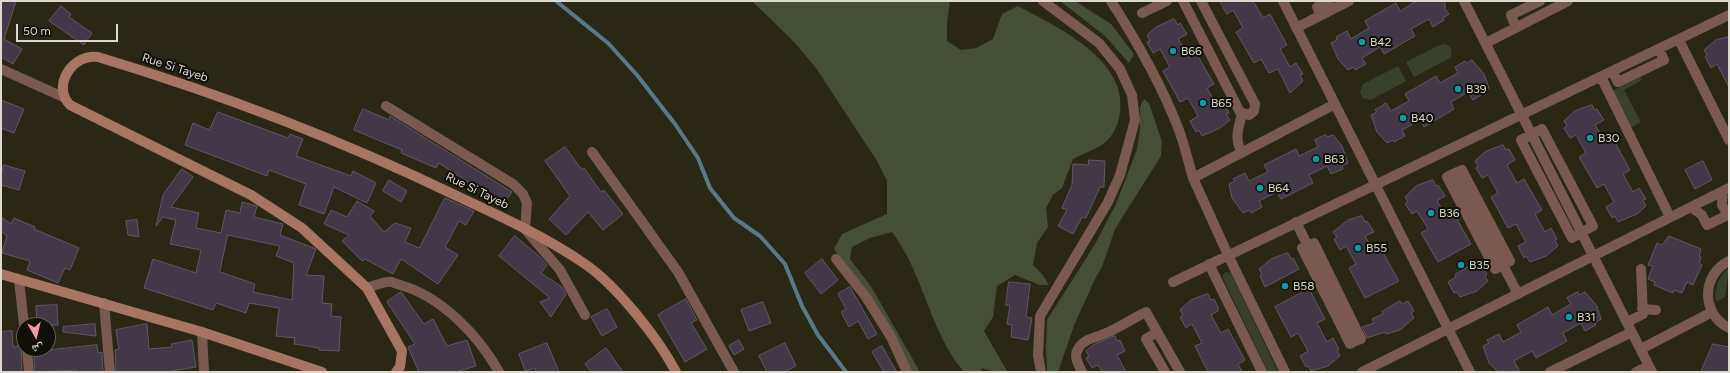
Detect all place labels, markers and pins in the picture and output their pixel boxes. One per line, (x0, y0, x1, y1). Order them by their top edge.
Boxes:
place label: B42 (1370, 35, 1391, 49)
marker: B42 (1357, 37, 1367, 47)
place label: B66 (1181, 44, 1202, 58)
marker: B66 (1168, 46, 1178, 56)
place label: B39 (1466, 82, 1487, 96)
marker: B39 (1453, 84, 1463, 94)
place label: B65 (1211, 96, 1232, 110)
marker: B65 (1198, 98, 1208, 108)
place label: B40 (1411, 111, 1433, 125)
marker: B40 (1398, 113, 1408, 123)
place label: B30 (1598, 131, 1620, 145)
marker: B30 (1585, 133, 1595, 143)
place label: B63 (1324, 152, 1345, 166)
marker: B63 (1311, 154, 1321, 164)
place label: B64 (1268, 181, 1290, 195)
marker: B64 (1255, 183, 1265, 193)
place label: B36 (1439, 206, 1460, 220)
marker: B36 (1426, 208, 1436, 218)
place label: B55 (1366, 241, 1387, 255)
marker: B55 (1353, 243, 1363, 253)
place label: B35 (1469, 258, 1490, 272)
marker: B35 (1456, 260, 1466, 270)
place label: B58 (1293, 279, 1315, 293)
marker: B58 (1280, 281, 1290, 291)
place label: B31 (1577, 310, 1596, 324)
marker: B31 (1564, 312, 1574, 322)

